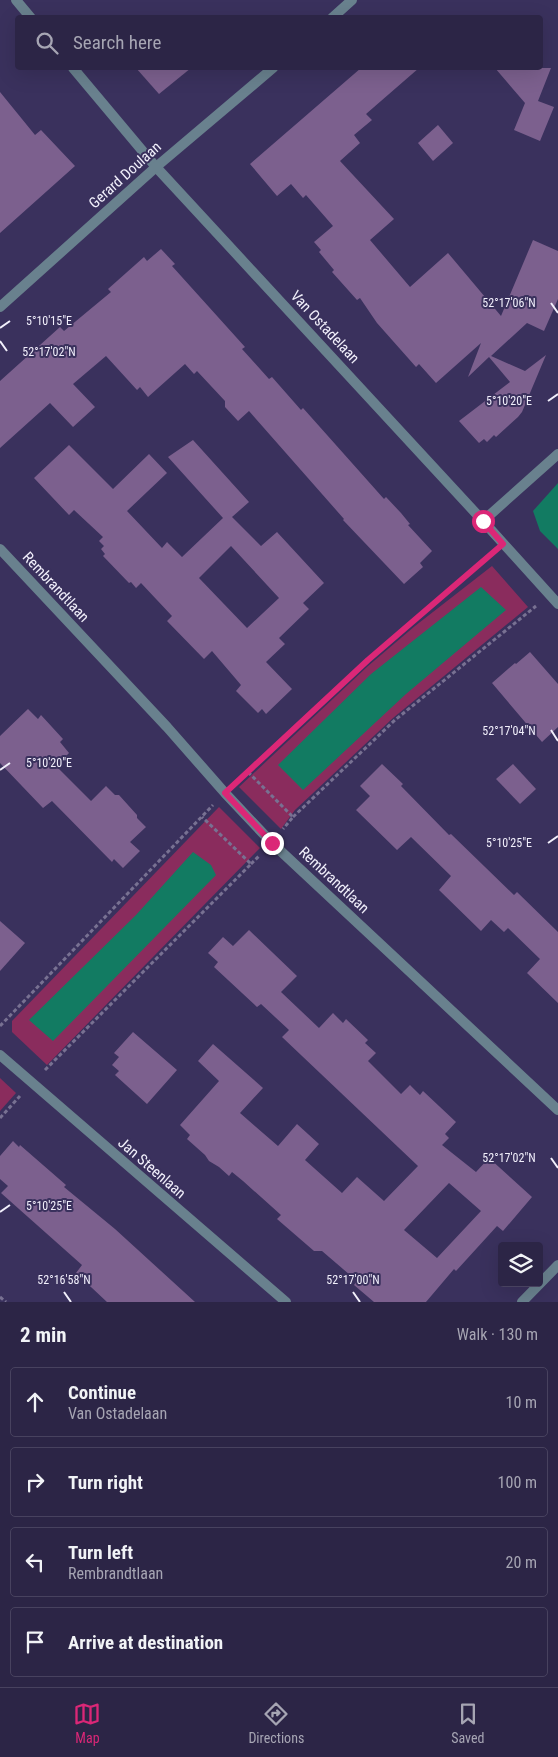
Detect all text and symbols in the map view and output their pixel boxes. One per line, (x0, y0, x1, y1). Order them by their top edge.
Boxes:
search box (15, 15, 543, 70)
icon: search (33, 29, 61, 57)
text: Search here (73, 31, 161, 54)
street label: Gerard Doulaan (85, 138, 165, 212)
street label: Van Ostadelaan (287, 287, 363, 367)
text: 52°17'06"N (482, 296, 536, 310)
text: 5°10'15"E (26, 314, 72, 328)
text: 52°17'02"N (22, 345, 76, 359)
text: 5°10'20"E (486, 394, 532, 408)
route start (472, 510, 495, 533)
street label: Rembrandtlaan (19, 548, 93, 626)
text: 52°17'04"N (482, 724, 536, 738)
text: 5°10'20"E (26, 756, 72, 770)
route end (261, 832, 284, 855)
text: 5°10'25"E (486, 836, 532, 850)
street label: Rembrandtlaan (295, 843, 373, 917)
street label: Jan Steenlaan (114, 1134, 190, 1202)
text: 52°17'02"N (482, 1151, 536, 1165)
text: 5°10'25"E (26, 1199, 72, 1213)
map controls (498, 1242, 543, 1287)
button: layers (498, 1242, 543, 1287)
text: 52°16'58"N (37, 1273, 91, 1287)
text: 52°17'00"N (326, 1273, 380, 1287)
text: 2 min (20, 1323, 67, 1347)
text: Walk · 130 m (457, 1325, 538, 1344)
text: Continue (68, 1381, 136, 1404)
icon: ahead (21, 1388, 49, 1416)
text: 10 m (505, 1393, 537, 1412)
text: Van Ostadelaan (68, 1404, 167, 1423)
icon: right (21, 1468, 49, 1496)
text: Turn right (68, 1471, 143, 1494)
text: 100 m (498, 1473, 537, 1492)
text: Turn left (68, 1541, 133, 1564)
icon: left (21, 1548, 49, 1576)
text: 20 m (505, 1553, 537, 1572)
text: Rembrandtlaan (68, 1564, 163, 1583)
icon: arrive (21, 1628, 49, 1656)
text: Arrive at destination (68, 1631, 223, 1654)
tab: Map (73, 1700, 101, 1746)
tab: Directions (248, 1700, 304, 1746)
tab: Saved (451, 1700, 485, 1746)

